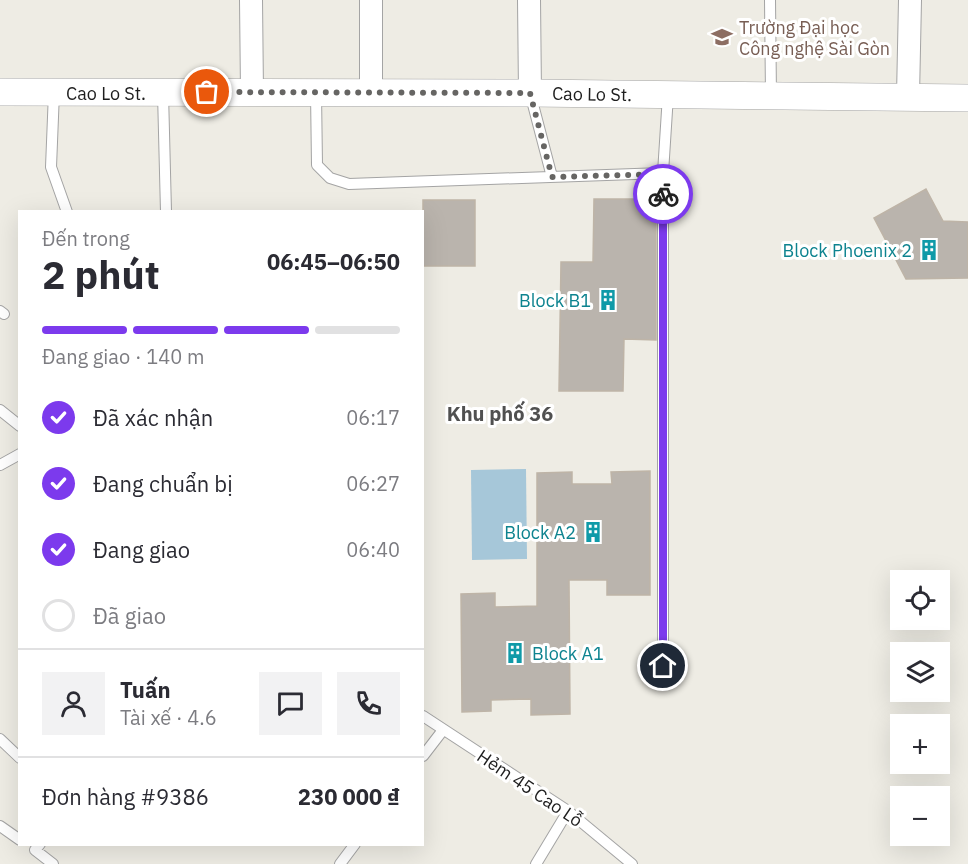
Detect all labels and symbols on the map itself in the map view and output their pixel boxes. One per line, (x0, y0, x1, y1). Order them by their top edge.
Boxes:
place label: Trường Đại học Công nghệ Sài Gòn (739, 16, 890, 60)
school or university icon: Trường Đại học Công nghệ Sài Gòn (710, 25, 734, 49)
pin (181, 66, 232, 117)
street label: Cao Lo St. (66, 82, 146, 105)
street label: Cao Lo St. (552, 82, 632, 106)
courier (633, 164, 693, 224)
building icon: Block Phoenix 2 (917, 238, 941, 262)
place label: Block Phoenix 2 (782, 239, 912, 262)
building icon: Block B1 (596, 288, 620, 312)
place label: Block B1 (519, 289, 591, 312)
district label: Khu phố 36 (447, 400, 553, 427)
building icon: Block A2 (581, 520, 605, 544)
place label: Block A2 (504, 521, 576, 544)
pin (637, 640, 688, 691)
building icon: Block A1 (503, 641, 527, 665)
place label: Block A1 (532, 642, 604, 665)
street label: Hẻm 45 Cao Lỗ (473, 744, 587, 832)

